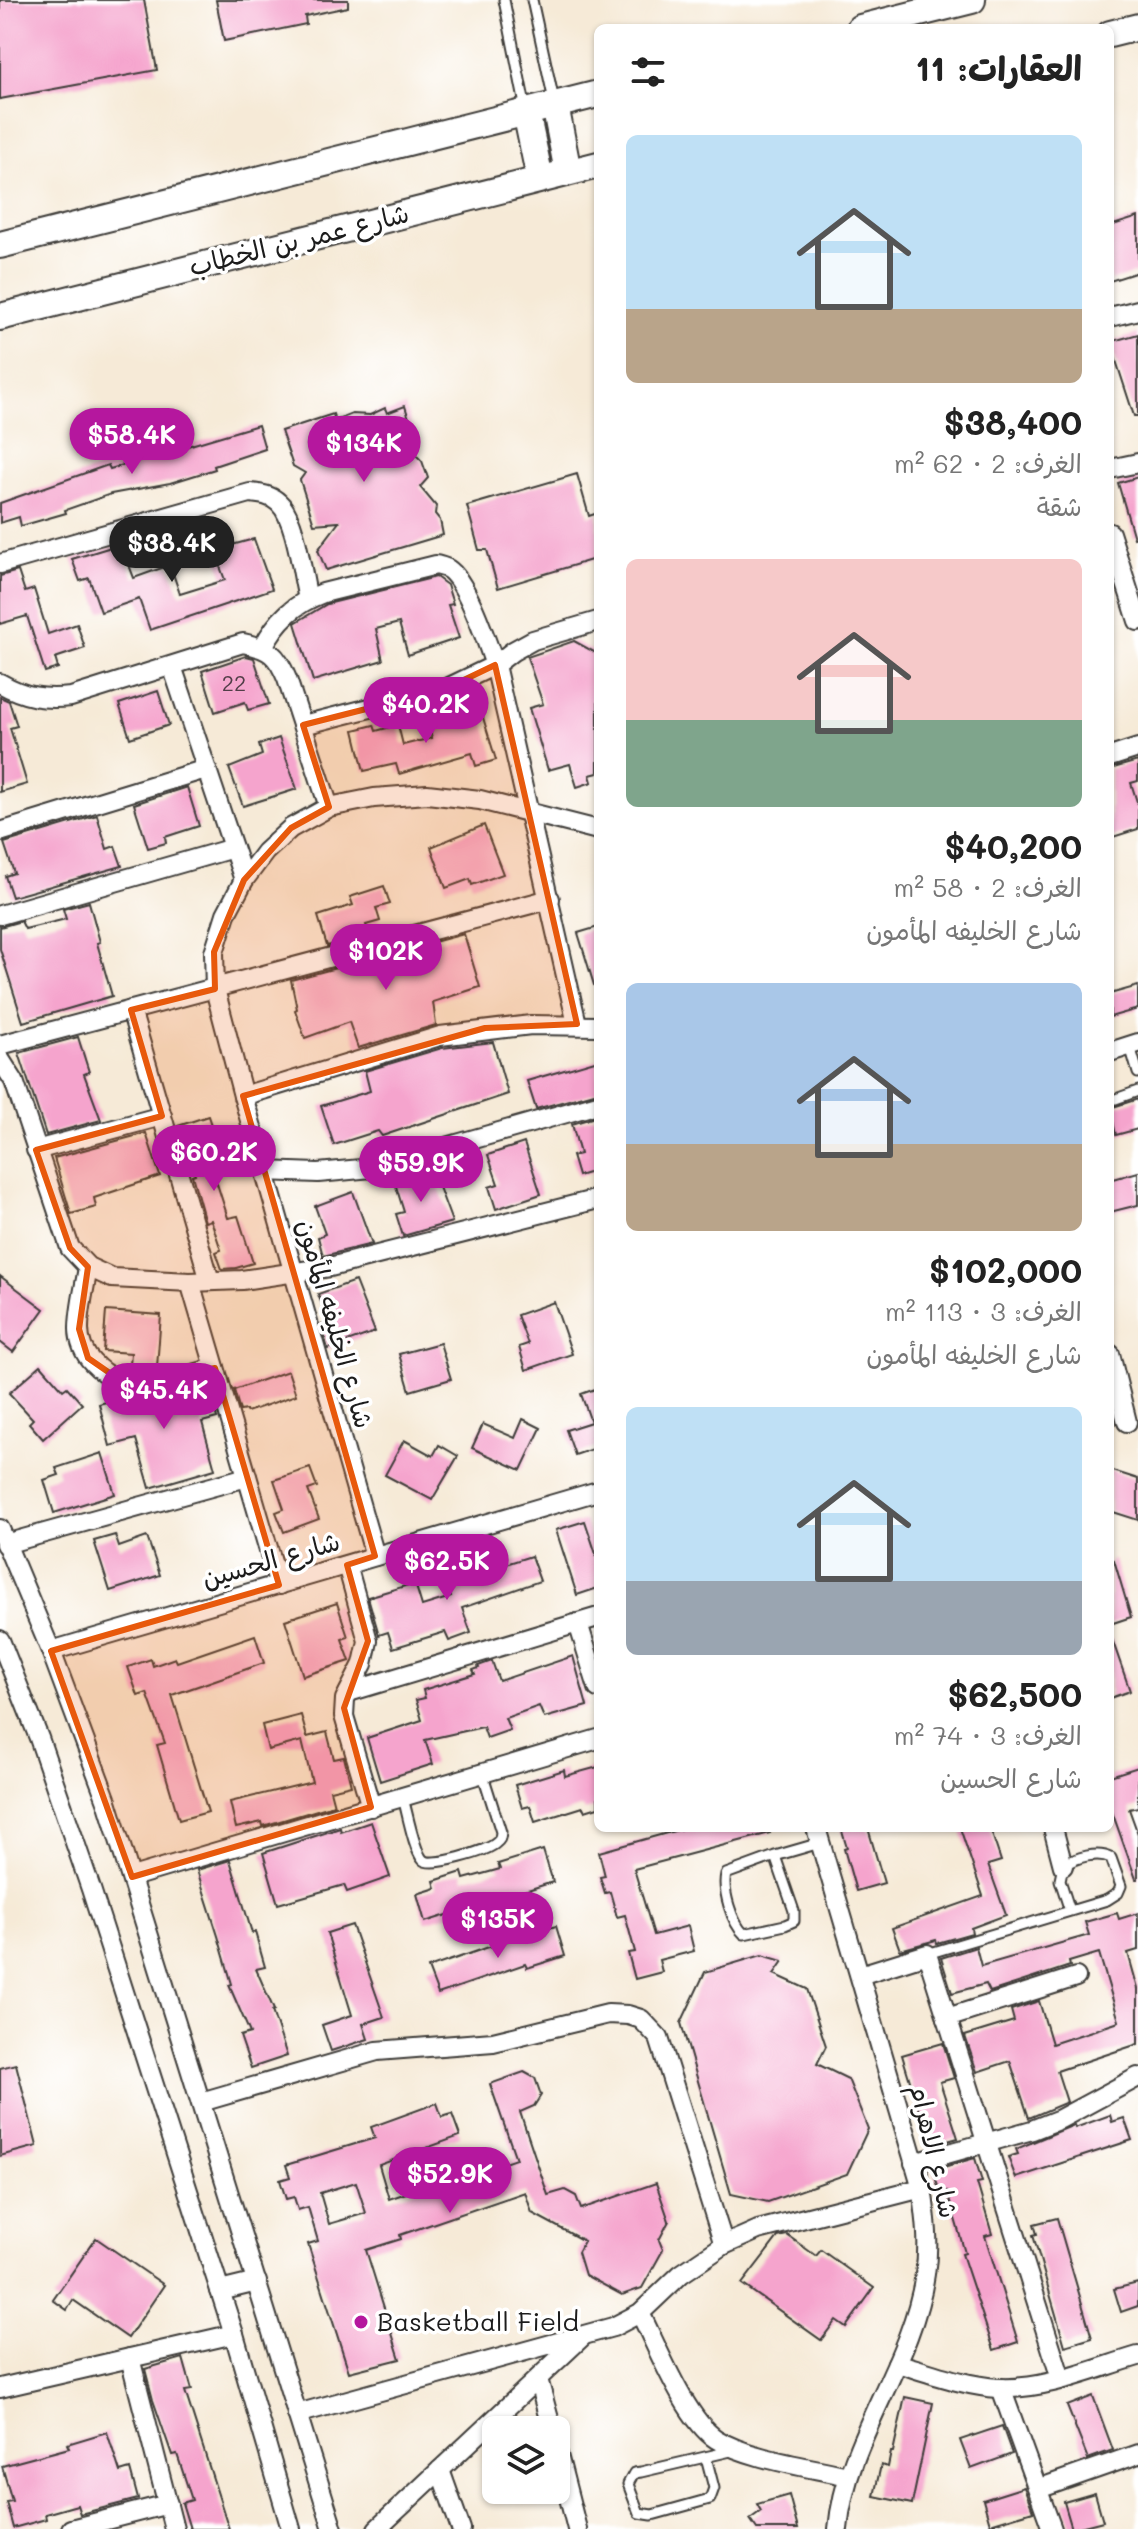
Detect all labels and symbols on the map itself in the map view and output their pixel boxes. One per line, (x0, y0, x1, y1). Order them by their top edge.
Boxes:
street label: شارع عمر بن الخطاب (185, 195, 413, 285)
pin: $58.4K (67, 408, 197, 476)
pin: $134K (308, 416, 420, 484)
pin: $38.4K (107, 516, 237, 584)
house number: 22 (222, 668, 246, 697)
pin: $40.2K (361, 677, 491, 745)
pin: $102K (330, 924, 442, 992)
pin: $60.2K (149, 1125, 279, 1193)
pin: $59.9K (356, 1136, 486, 1204)
street label: شارع الخليفه المأمون (288, 1215, 382, 1433)
pin: $45.4K (99, 1363, 229, 1431)
street label: شارع الحسين (198, 1523, 344, 1597)
pin: $62.5K (382, 1534, 512, 1602)
pin: $135K (442, 1892, 554, 1960)
street label: شارع الاهرام (899, 2080, 967, 2222)
pin: $52.9K (385, 2147, 515, 2215)
place label: Basketball Field (377, 2304, 579, 2338)
marker: Basketball Field (352, 2313, 370, 2331)

